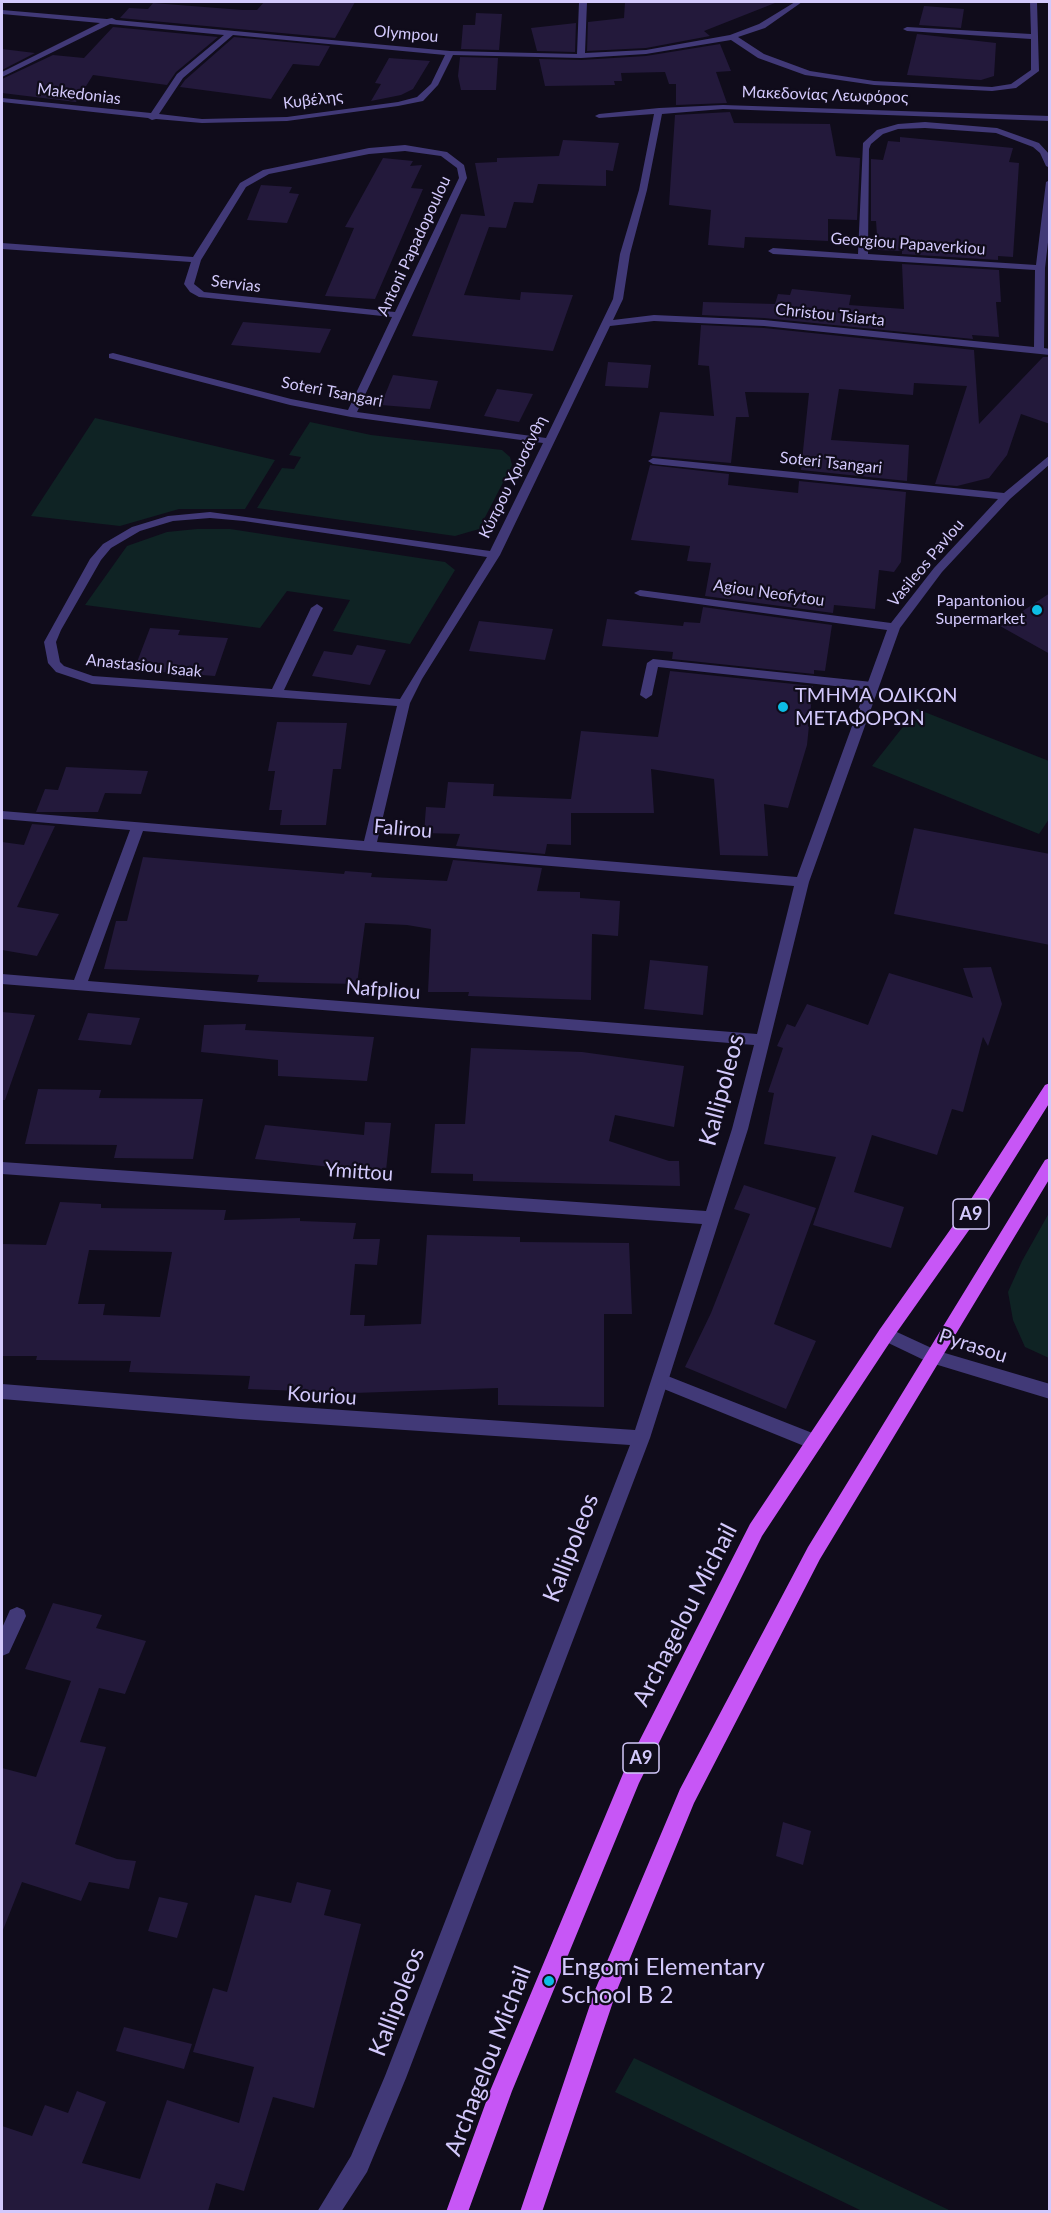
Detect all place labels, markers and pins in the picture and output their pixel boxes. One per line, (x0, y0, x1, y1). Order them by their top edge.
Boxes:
place label: Papantoniou Supermarket (936, 591, 1025, 629)
marker: Papantoniou Supermarket (1030, 603, 1044, 617)
place label: ΤΜΗΜΑ ΟΔΙΚΩΝ ΜΕΤΑΦΟΡΩΝ (795, 684, 957, 731)
marker: ΤΜΗΜΑ ΟΔΙΚΩΝ ΜΕΤΑΦΟΡΩΝ (776, 700, 790, 714)
place label: Engomi Elementary School B 2 (561, 1953, 765, 2009)
marker: Engomi Elementary School B 2 (542, 1974, 556, 1988)

